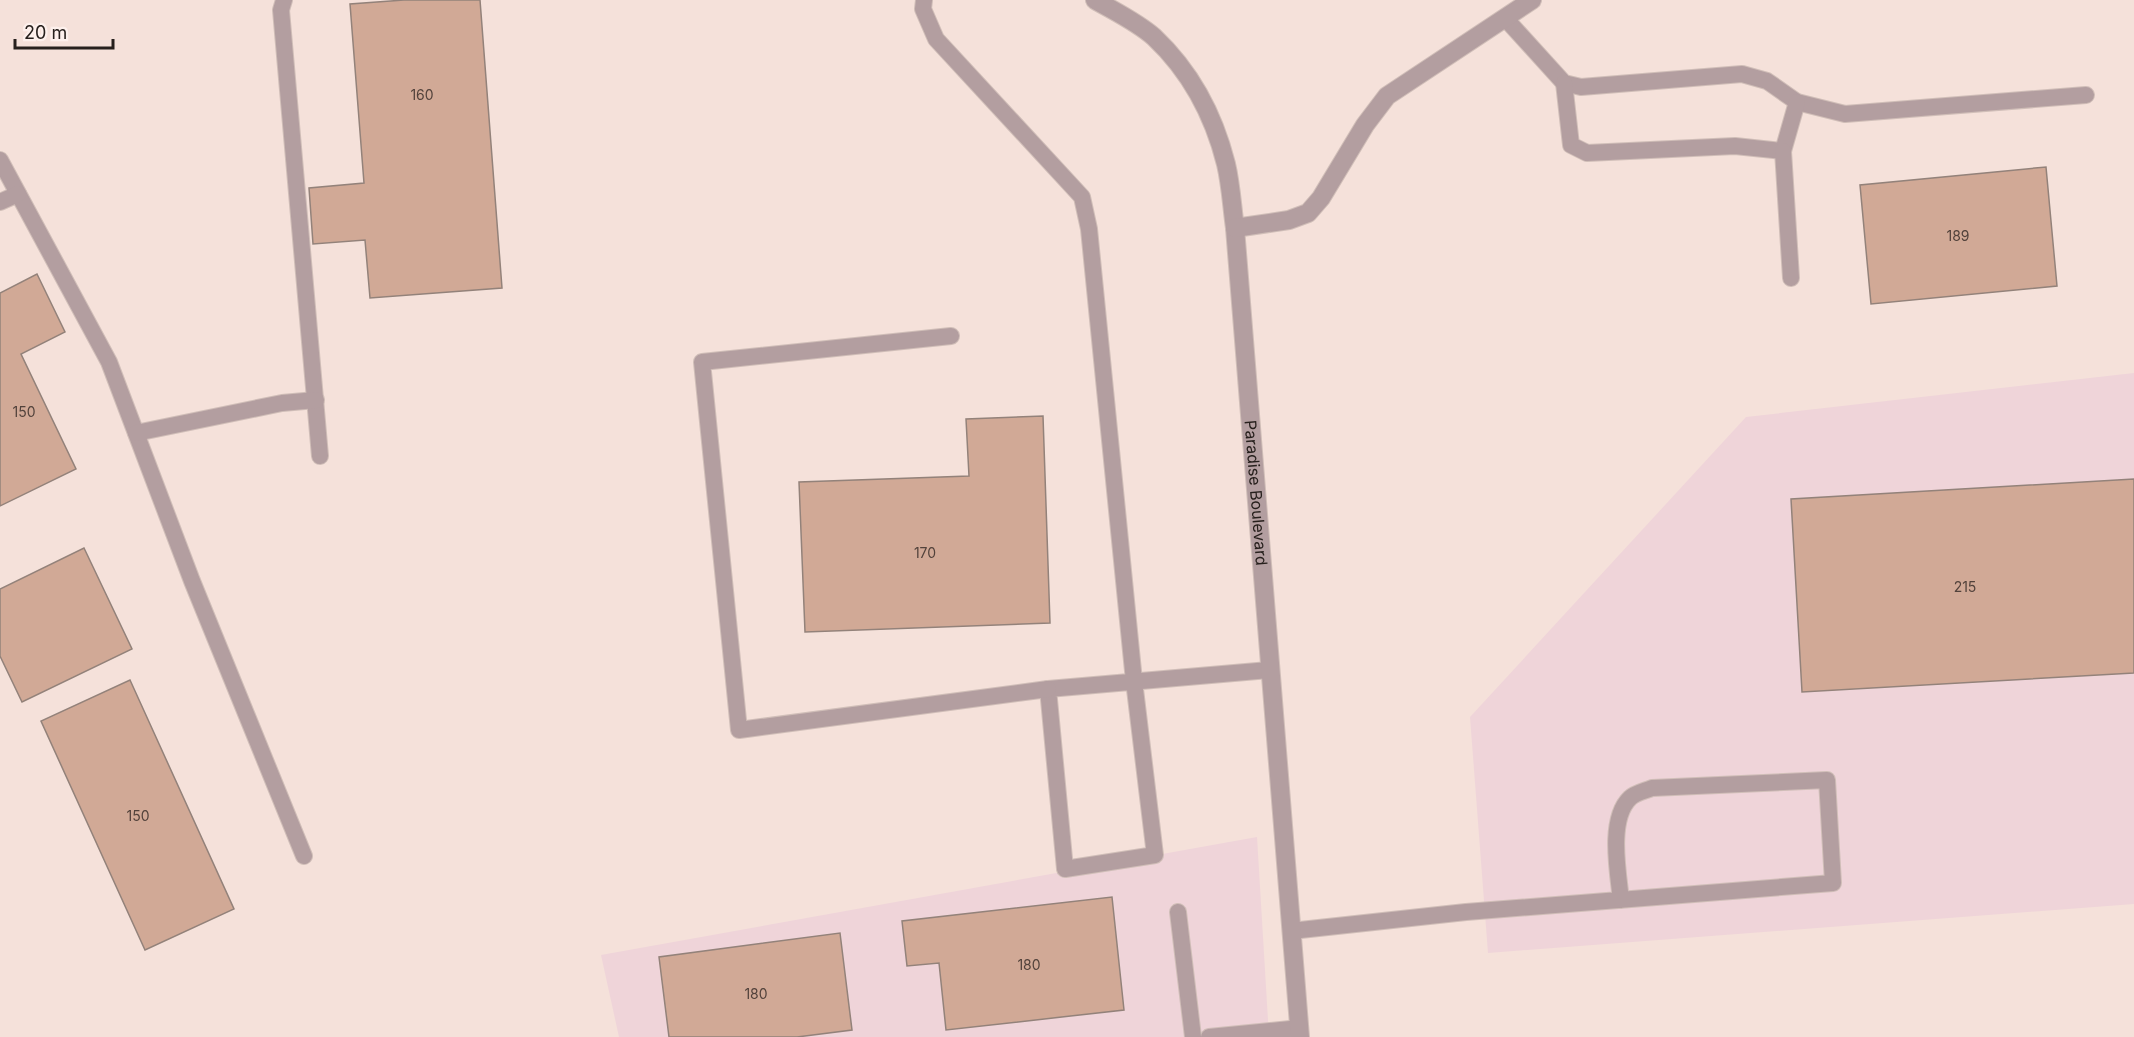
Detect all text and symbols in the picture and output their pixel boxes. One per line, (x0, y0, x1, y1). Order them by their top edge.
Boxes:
scale bar (15, 12, 112, 50)
text: 20 m (24, 22, 67, 43)
house number: 160 (410, 86, 434, 103)
house number: 189 (1946, 227, 1970, 244)
house number: 150 (12, 403, 36, 420)
street label: Paradise Boulevard (1240, 419, 1272, 566)
house number: 170 (914, 544, 936, 561)
house number: 215 (1954, 578, 1976, 595)
house number: 150 (126, 807, 150, 824)
house number: 180 (1017, 956, 1041, 973)
house number: 180 (744, 985, 768, 1002)

